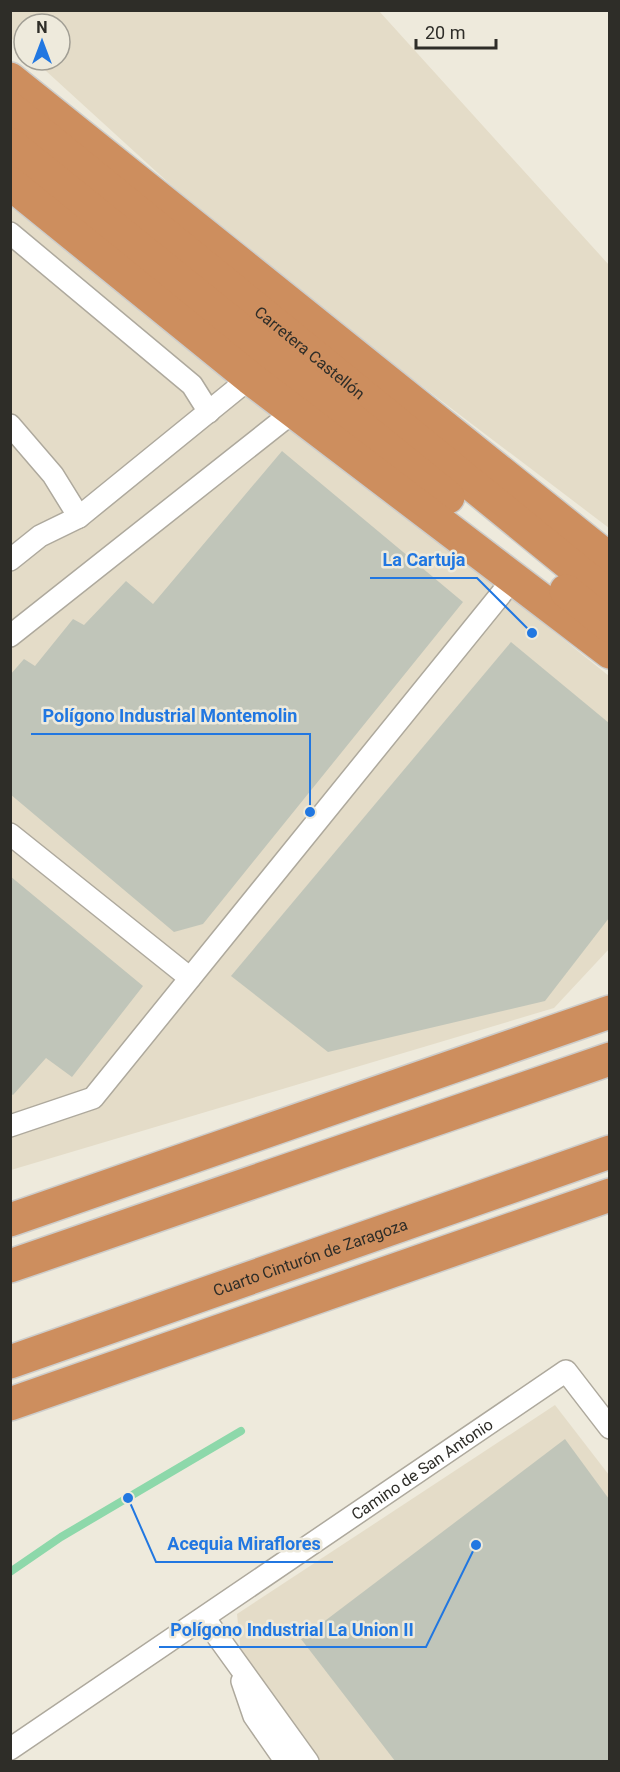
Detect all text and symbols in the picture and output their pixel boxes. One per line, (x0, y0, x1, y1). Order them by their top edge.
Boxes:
north arrow (12, 12, 72, 72)
scale bar (416, 12, 496, 50)
text: N (36, 18, 48, 37)
text: 20 m (425, 22, 465, 43)
street label: Carretera Castellón (251, 302, 369, 403)
callout: La Cartuja (370, 542, 477, 578)
text: La Cartuja (383, 549, 466, 570)
callout: Polígono Industrial Montemolin (31, 698, 310, 734)
text: Polígono Industrial Montemolin (43, 705, 297, 726)
street label: Cuarto Cinturón de Zaragoza (211, 1215, 410, 1300)
street label: Camino de San Antonio (348, 1415, 496, 1524)
callout: Acequia Miraflores (156, 1526, 333, 1562)
text: Acequia Miraflores (167, 1533, 321, 1554)
callout: Polígono Industrial La Union II (159, 1611, 426, 1647)
text: Polígono Industrial La Union II (170, 1619, 414, 1640)

